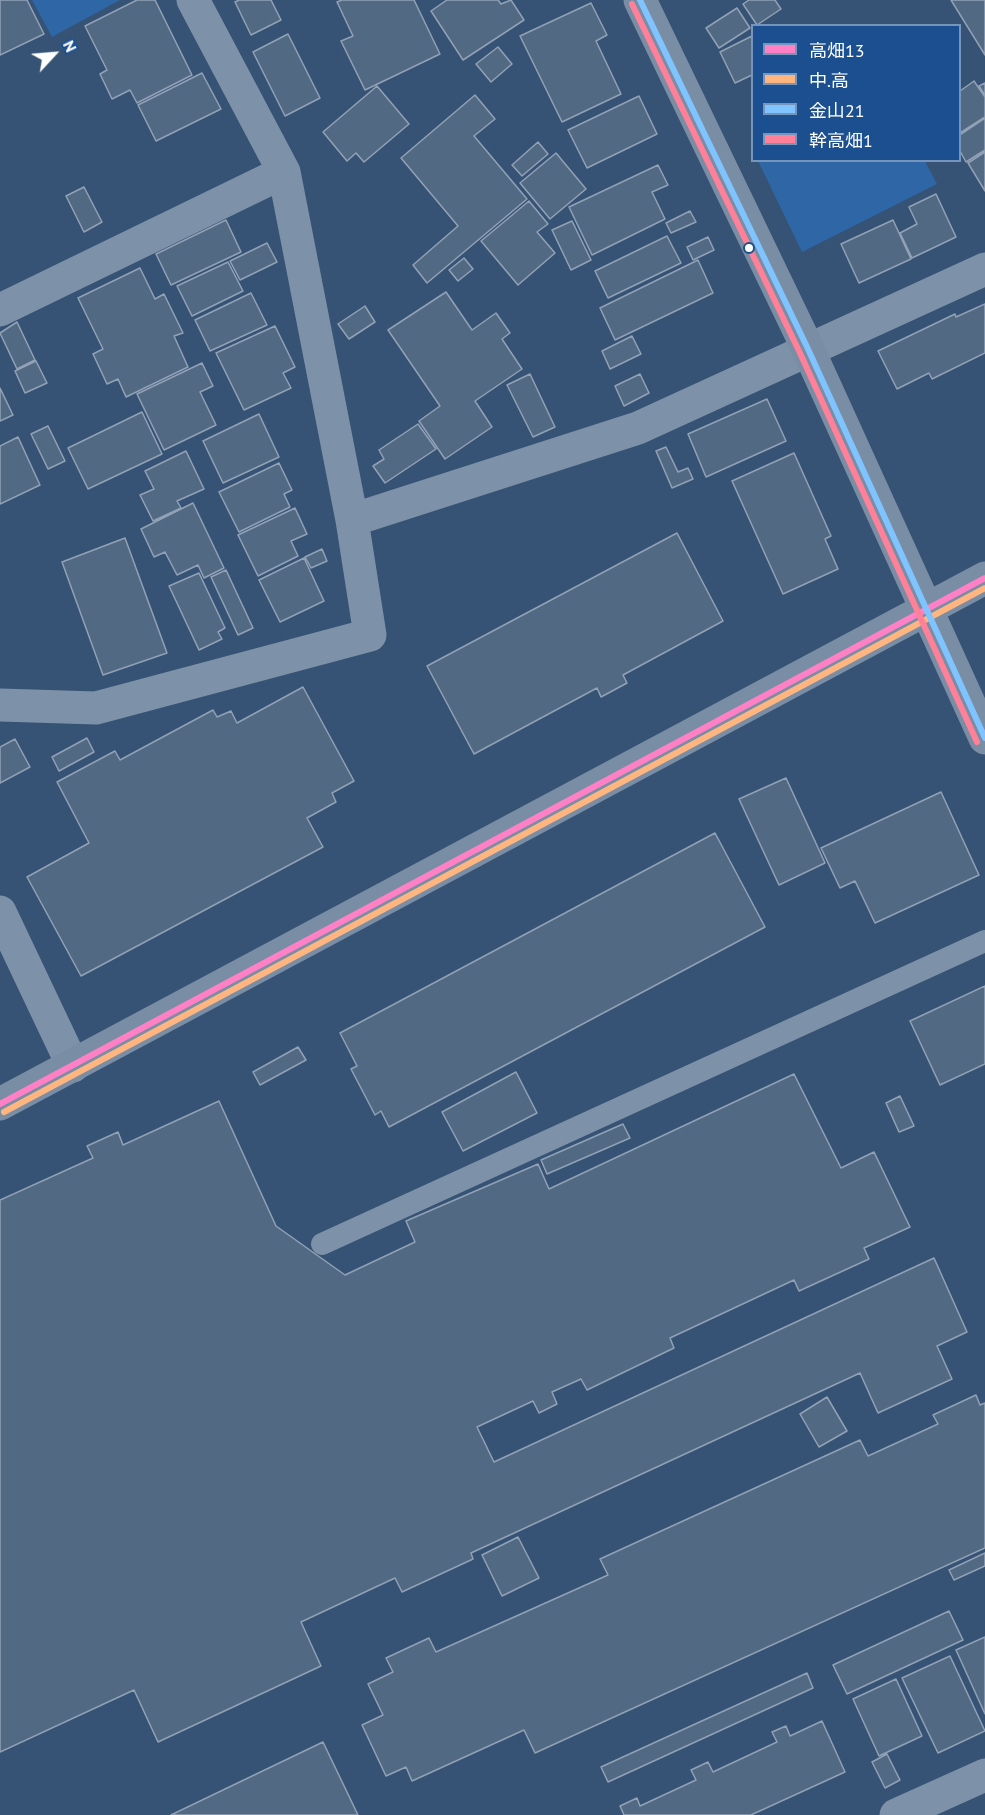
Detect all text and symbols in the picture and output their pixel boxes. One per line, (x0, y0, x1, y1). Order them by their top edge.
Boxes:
north arrow (24, 24, 84, 84)
legend (751, 24, 961, 162)
text: N (59, 37, 81, 55)
text: 高畑13 (809, 39, 865, 62)
text: 中.高 (809, 69, 849, 92)
text: 金山21 (809, 99, 865, 122)
text: 幹高畑1 (809, 129, 873, 152)
unlabelled marker (743, 242, 755, 254)

